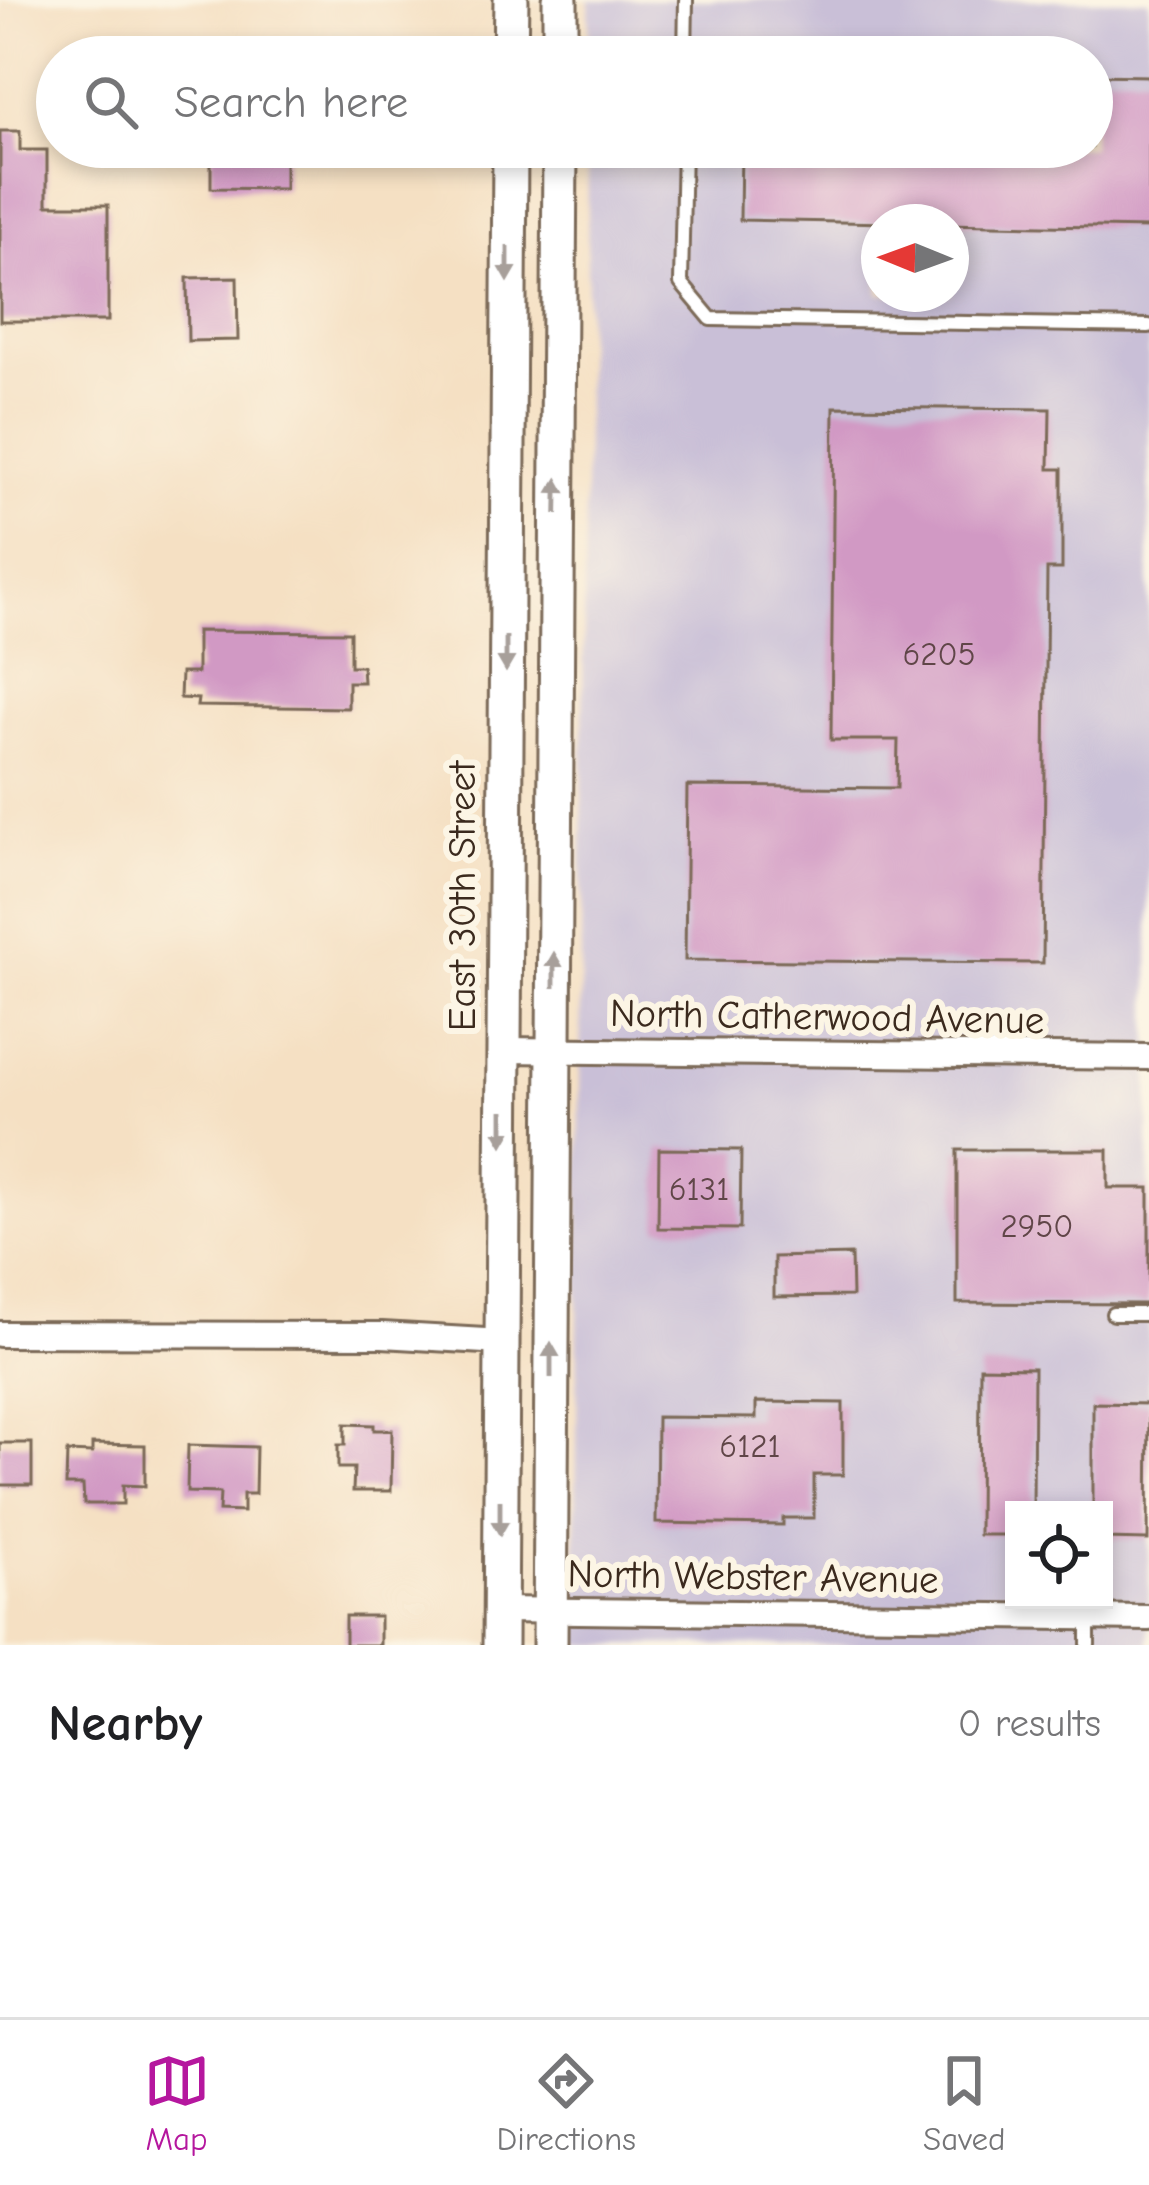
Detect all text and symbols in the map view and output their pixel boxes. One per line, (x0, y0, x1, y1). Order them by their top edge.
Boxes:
search box (36, 36, 1113, 168)
icon: search (78, 69, 144, 135)
text: Search here (174, 76, 408, 128)
north arrow (861, 204, 969, 312)
one-way arrow (498, 246, 518, 284)
one-way arrow (548, 476, 567, 514)
house number: 6205 (902, 635, 976, 673)
one-way arrow (496, 636, 516, 674)
street label: East 30th Street (440, 759, 485, 1031)
one-way arrow (544, 950, 563, 988)
street label: North Catherwood Avenue (609, 991, 1045, 1043)
one-way arrow (493, 1110, 513, 1148)
house number: 6131 (669, 1170, 729, 1208)
house number: 2950 (1001, 1207, 1073, 1245)
one-way arrow (541, 1340, 561, 1378)
house number: 6121 (719, 1427, 781, 1465)
one-way arrow (490, 1500, 510, 1538)
map controls (1005, 1501, 1113, 1609)
button: locate (1005, 1501, 1113, 1609)
street label: North Webster Avenue (567, 1551, 939, 1603)
text: Nearby (48, 1694, 202, 1753)
text: 0 results (958, 1701, 1101, 1746)
tab: Map (144, 2048, 210, 2158)
tab: Directions (497, 2048, 636, 2158)
tab: Saved (923, 2048, 1005, 2158)

